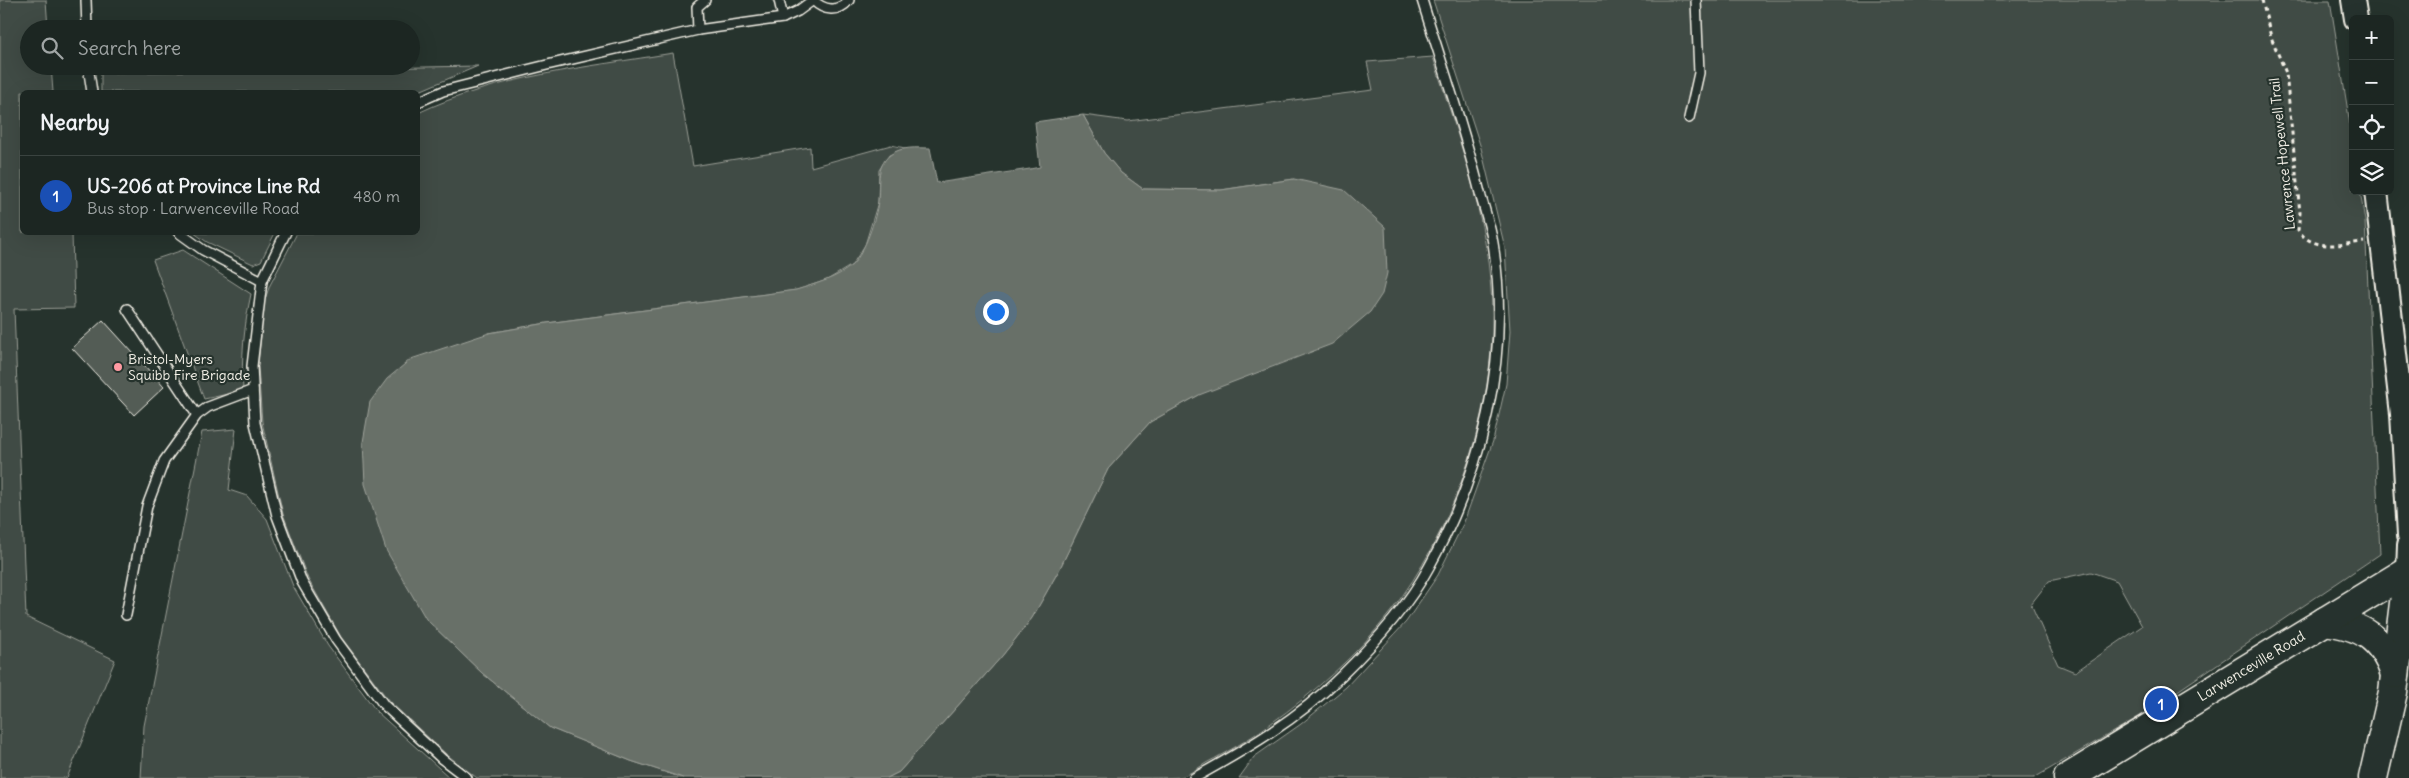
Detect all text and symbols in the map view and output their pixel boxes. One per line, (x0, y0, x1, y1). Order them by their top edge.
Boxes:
map controls (2349, 15, 2394, 195)
button: + (2349, 15, 2394, 60)
search box (20, 20, 420, 75)
icon: search (38, 34, 66, 62)
text: Search here (78, 36, 181, 60)
button: − (2349, 60, 2394, 105)
street label: Lawrence Hopewell Trail (2265, 77, 2299, 231)
button: locate (2349, 105, 2394, 150)
text: Nearby (40, 109, 110, 136)
button: layers (2349, 150, 2394, 195)
text: US-206 at Province Line Rd (87, 174, 320, 198)
text: 1 (53, 186, 59, 206)
text: 480 m (353, 186, 400, 206)
text: Bus stop · Larwenceville Road (87, 198, 300, 218)
your location (983, 299, 1009, 325)
place label: Bristol-Myers Squibb Fire Brigade (128, 350, 250, 384)
marker: Bristol-Myers Squibb Fire Brigade (112, 361, 124, 373)
street label: Larwenceville Road (2194, 627, 2308, 705)
pin: 1 (2145, 685, 2177, 723)

